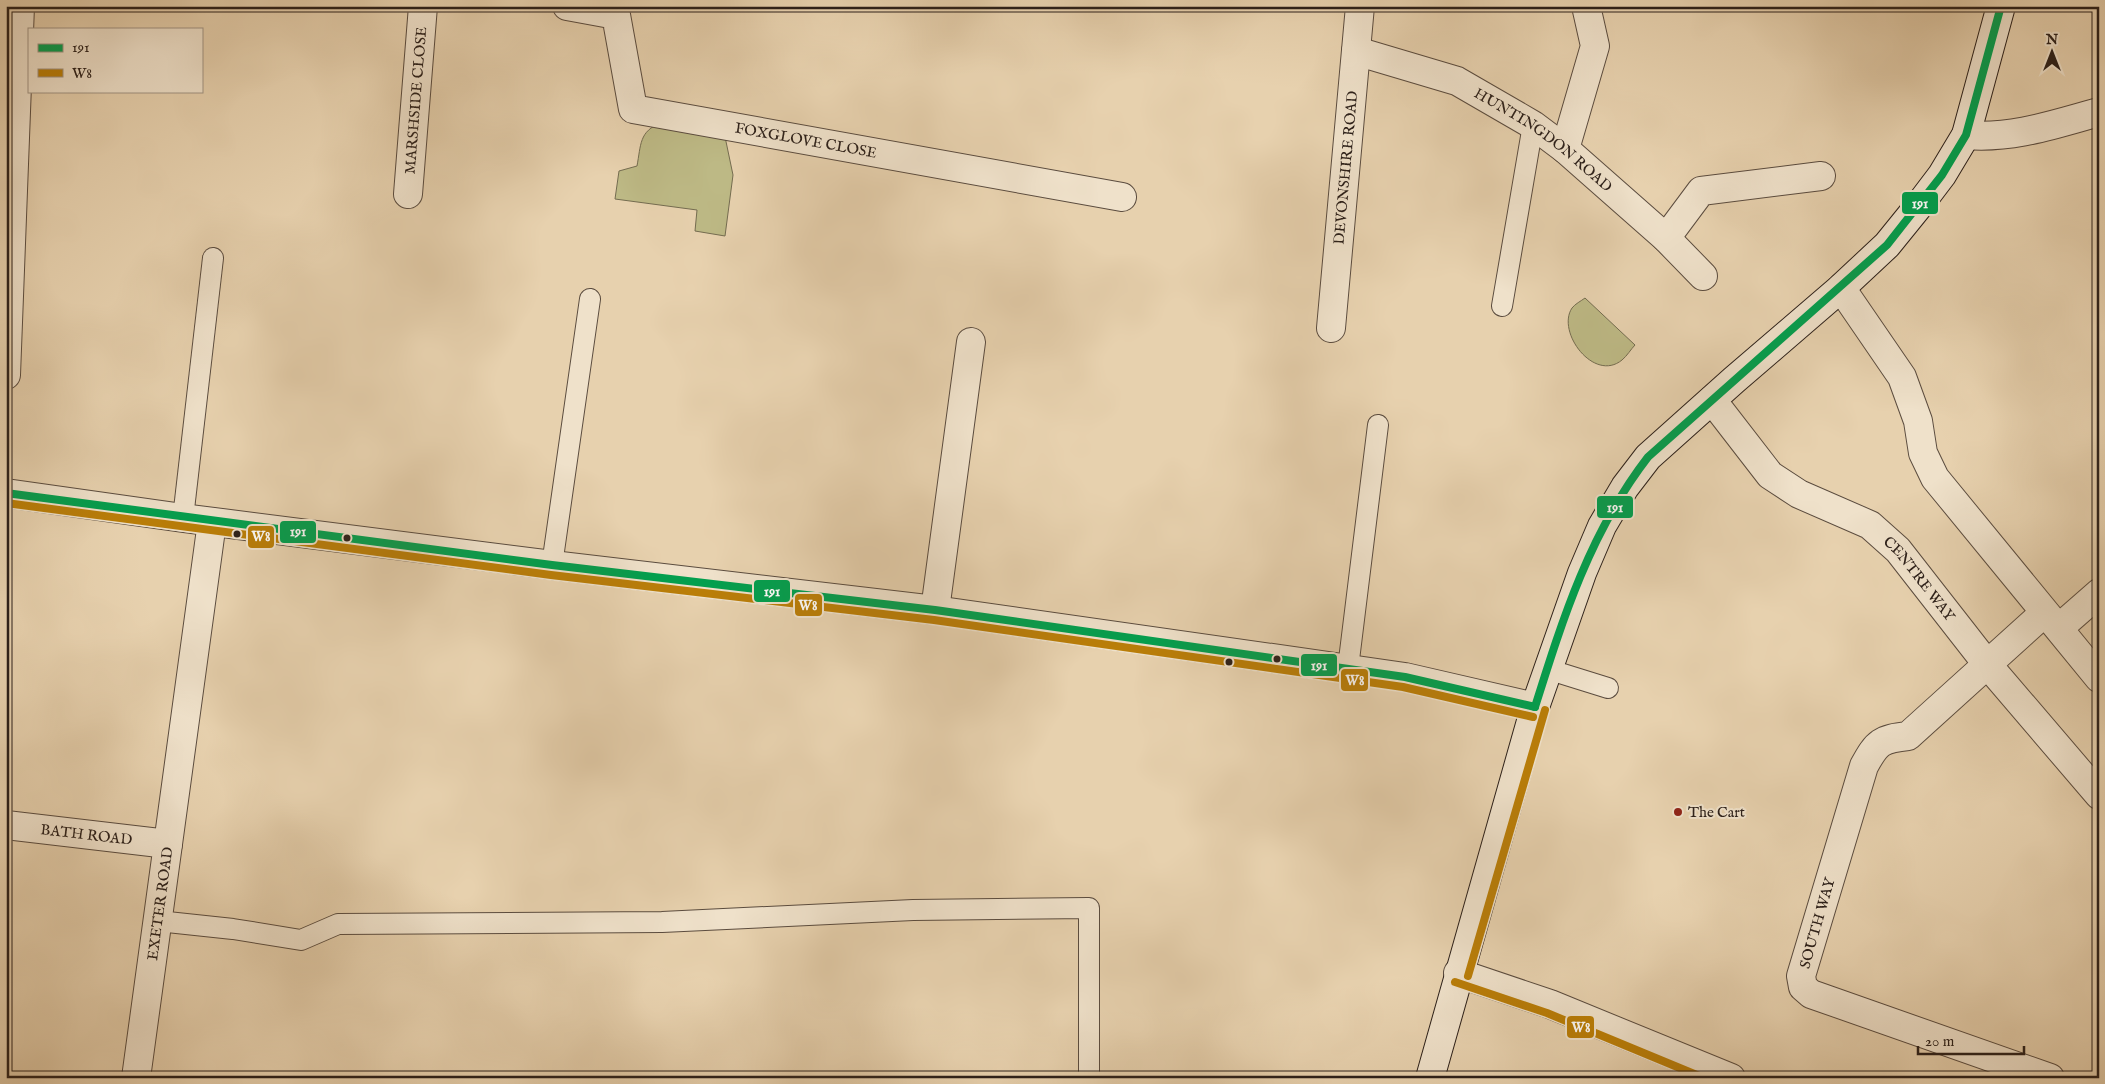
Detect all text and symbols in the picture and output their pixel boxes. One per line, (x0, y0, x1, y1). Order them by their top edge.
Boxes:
street label: MARSHSIDE CLOSE (401, 26, 431, 175)
legend (28, 28, 202, 92)
north arrow (2028, 28, 2078, 78)
text: N (2045, 31, 2058, 49)
text: 191 (72, 38, 90, 57)
text: W8 (72, 64, 92, 83)
street label: HUNTINGDON ROAD (1470, 84, 1616, 196)
street label: DEVONSHIRE ROAD (1330, 90, 1362, 245)
street label: FOXGLOVE CLOSE (733, 119, 878, 163)
line badge: 191 (1901, 191, 1939, 215)
text: 191 (1912, 195, 1928, 213)
line badge: 191 (1596, 495, 1634, 519)
text: 191 (1607, 499, 1623, 517)
line badge: 191 (279, 520, 317, 544)
text: 191 (290, 523, 306, 541)
line badge: W8 (247, 525, 275, 549)
text: W8 (251, 528, 271, 546)
unlabelled marker (232, 529, 242, 539)
street label: CENTRE WAY (1879, 532, 1959, 626)
unlabelled marker (342, 533, 352, 543)
line badge: 191 (753, 579, 791, 603)
text: 191 (764, 583, 780, 601)
line badge: W8 (794, 593, 823, 617)
text: W8 (798, 597, 818, 615)
line badge: 191 (1300, 653, 1338, 677)
unlabelled marker (1272, 654, 1282, 664)
unlabelled marker (1224, 657, 1234, 667)
text: 191 (1311, 657, 1327, 675)
line badge: W8 (1340, 668, 1369, 692)
text: W8 (1345, 672, 1365, 690)
place label: The Cart (1688, 803, 1745, 822)
marker: The Cart (1672, 806, 1684, 818)
street label: BATH ROAD (39, 820, 133, 850)
street label: EXETER ROAD (143, 846, 177, 962)
street label: SOUTH WAY (1795, 875, 1840, 971)
line badge: W8 (1566, 1015, 1595, 1039)
text: W8 (1571, 1019, 1591, 1037)
scale bar (1918, 1024, 2024, 1056)
text: 20 m (1925, 1032, 1955, 1051)

